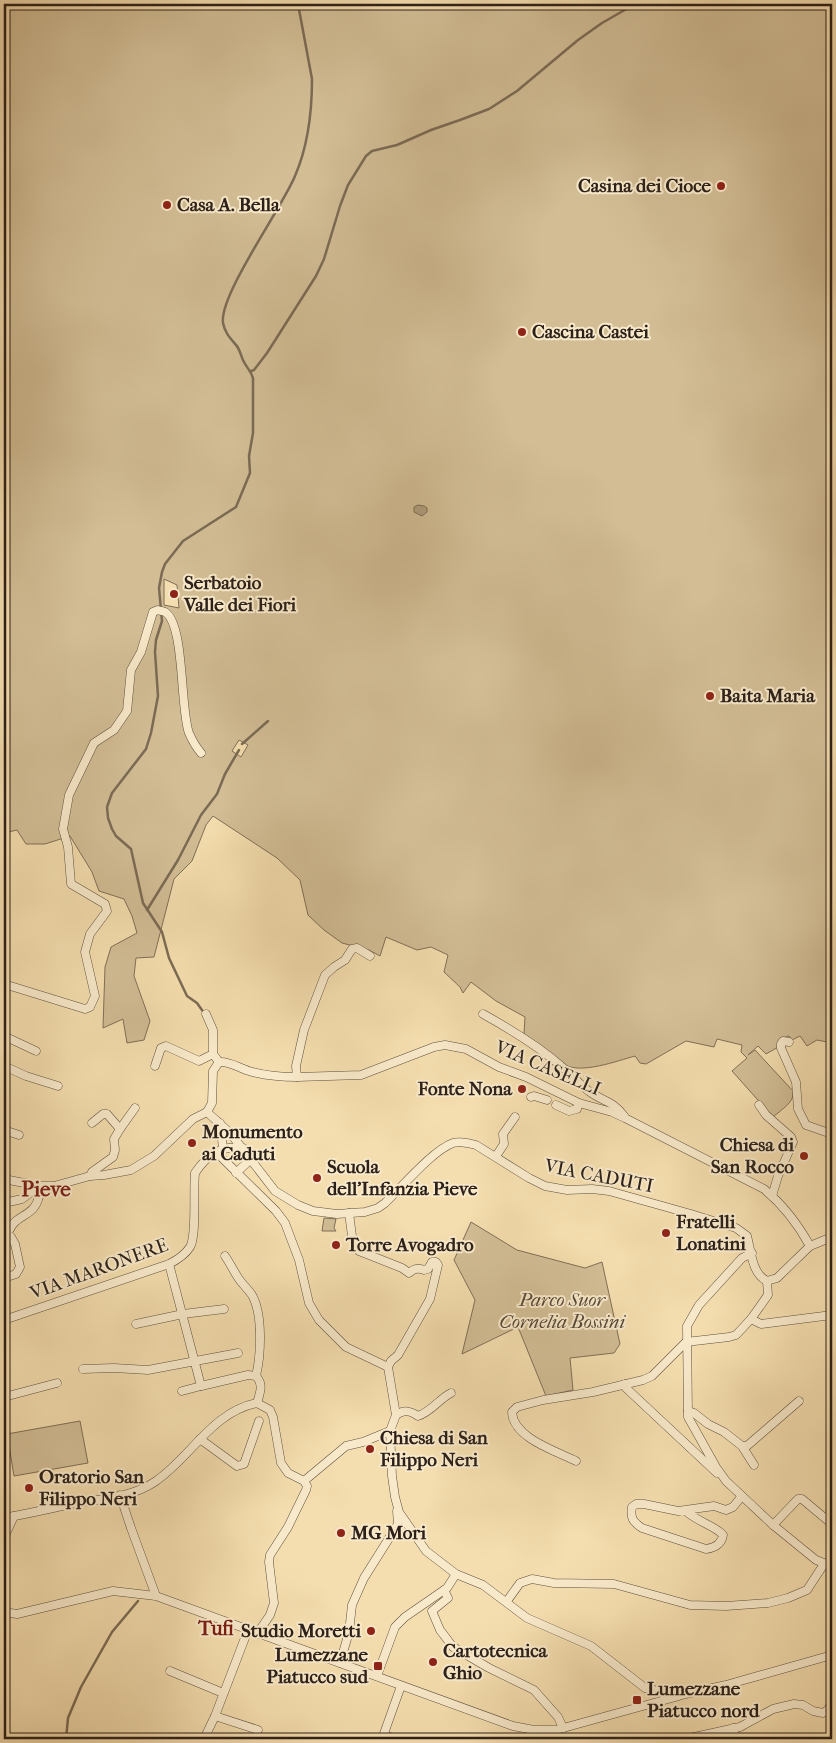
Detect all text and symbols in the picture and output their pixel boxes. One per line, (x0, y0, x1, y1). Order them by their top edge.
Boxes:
place label: Casina dei Cioce (578, 175, 712, 197)
marker: Casina dei Cioce (715, 180, 727, 192)
place label: Casa A. Bella (177, 194, 281, 216)
marker: Casa A. Bella (161, 199, 173, 211)
place label: Cascina Castei (532, 321, 649, 343)
marker: Cascina Castei (516, 326, 528, 338)
place label: Serbatoio Valle dei Fiori (183, 572, 296, 616)
marker: Serbatoio Valle dei Fiori (168, 588, 180, 600)
place label: Baita Maria (720, 685, 816, 707)
marker: Baita Maria (704, 690, 716, 702)
street label: VIA CASELLI (491, 1035, 604, 1100)
place label: Fonte Nona (417, 1078, 513, 1100)
marker: Fonte Nona (516, 1083, 528, 1095)
place label: Monumento ai Caduti (201, 1121, 303, 1165)
place label: Chiesa di San Rocco (711, 1134, 794, 1178)
marker: Monumento ai Caduti (186, 1137, 198, 1149)
marker: Chiesa di San Rocco (798, 1150, 810, 1162)
street label: VIA CADUTI (542, 1154, 655, 1197)
place label: Scuola dell'Infanzia Pieve (327, 1156, 478, 1200)
marker: Scuola dell'Infanzia Pieve (311, 1172, 323, 1184)
district label: Pieve (21, 1177, 71, 1201)
place label: Fratelli Lonatini (675, 1211, 746, 1255)
marker: Fratelli Lonatini (660, 1227, 672, 1239)
street label: VIA MARONERE (26, 1234, 171, 1305)
place label: Torre Avogadro (345, 1234, 474, 1256)
marker: Torre Avogadro (330, 1239, 342, 1251)
park label: Parco Suor Cornelia Bossini (499, 1289, 626, 1333)
place label: Chiesa di San Filippo Neri (379, 1427, 489, 1471)
marker: Chiesa di San Filippo Neri (364, 1443, 376, 1455)
place label: Oratorio San Filippo Neri (38, 1466, 145, 1510)
marker: Oratorio San Filippo Neri (23, 1482, 35, 1494)
place label: MG Mori (350, 1522, 426, 1544)
marker: MG Mori (335, 1527, 347, 1539)
district label: Tufi (197, 1617, 235, 1640)
place label: Studio Moretti (241, 1620, 361, 1642)
marker: Studio Moretti (365, 1625, 377, 1637)
place label: Cartotecnica Ghio (443, 1640, 549, 1684)
place label: Lumezzane Piatucco sud (266, 1644, 369, 1688)
marker: Cartotecnica Ghio (427, 1656, 439, 1668)
marker: Lumezzane Piatucco sud (372, 1660, 384, 1672)
place label: Lumezzane Piatucco nord (647, 1678, 760, 1722)
marker: Lumezzane Piatucco nord (631, 1694, 643, 1706)

